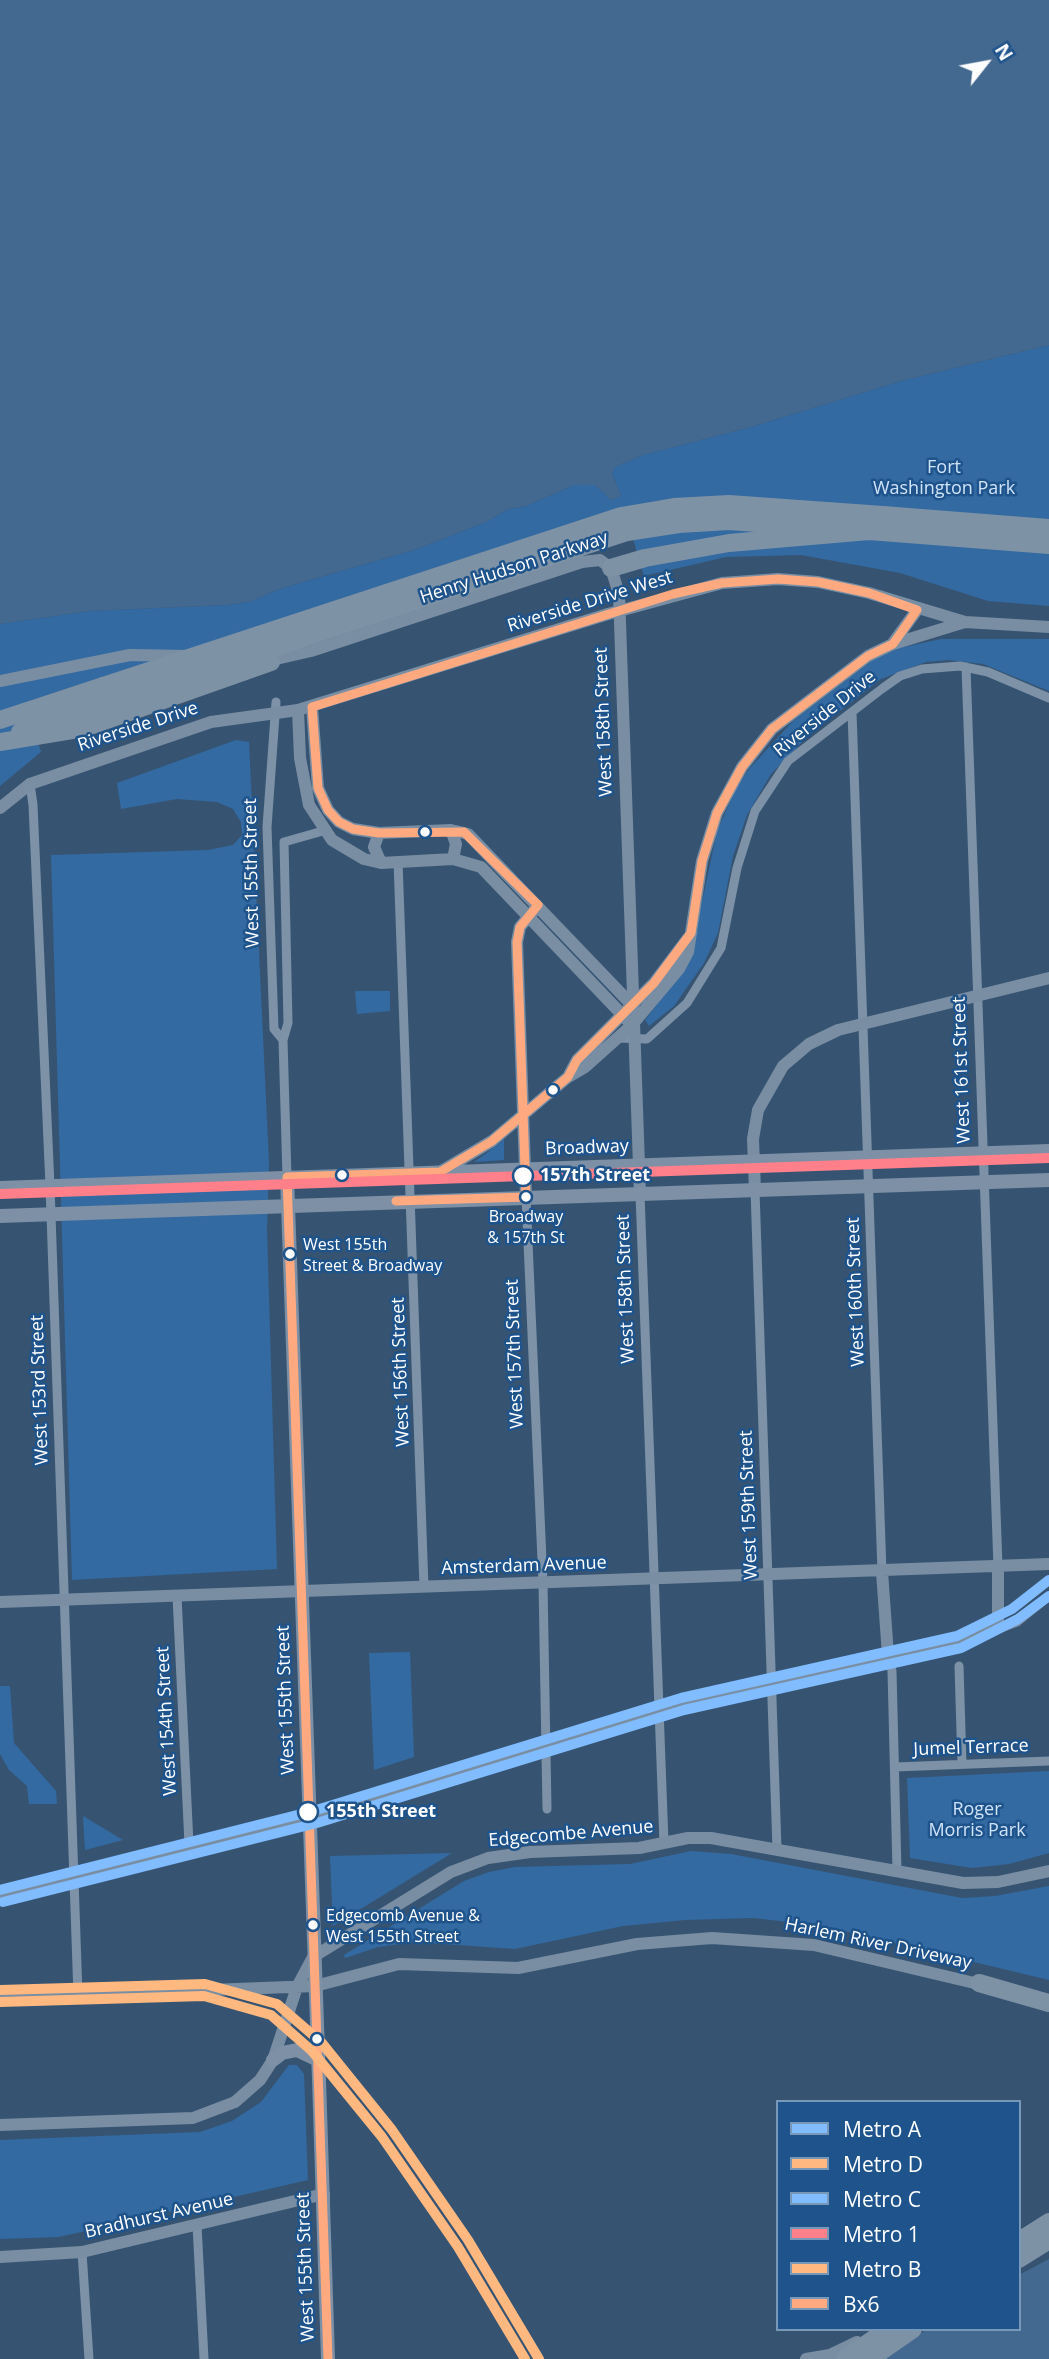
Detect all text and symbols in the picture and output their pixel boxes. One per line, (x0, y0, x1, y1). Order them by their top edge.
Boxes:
north arrow (951, 28, 1021, 98)
text: N (989, 39, 1019, 65)
park label: Fort Washington Park (873, 457, 1015, 500)
street label: Henry Hudson Parkway (417, 527, 611, 609)
street label: Riverside Drive West (505, 567, 675, 637)
street label: West 158th Street (591, 647, 617, 797)
street label: Riverside Drive (770, 666, 880, 762)
street label: Riverside Drive (75, 697, 201, 757)
street label: West 155th Street (240, 798, 264, 948)
unlabelled marker (418, 825, 432, 839)
street label: West 161st Street (949, 996, 975, 1144)
unlabelled marker (546, 1083, 560, 1097)
street label: Broadway (545, 1136, 629, 1160)
marker: 157th Street (512, 1165, 534, 1187)
place label: 157th Street (540, 1165, 650, 1187)
unlabelled marker (335, 1168, 349, 1182)
marker: Broadway & 157th St (519, 1190, 533, 1204)
place label: Broadway & 157th St (487, 1207, 565, 1245)
street label: West 158th Street (613, 1214, 639, 1364)
street label: West 160th Street (843, 1217, 869, 1367)
place label: West 155th Street & Broadway (303, 1235, 442, 1273)
marker: West 155th Street & Broadway (283, 1247, 297, 1261)
street label: West 157th Street (502, 1279, 528, 1429)
street label: West 156th Street (388, 1297, 414, 1447)
street label: West 153rd Street (27, 1314, 53, 1466)
street label: West 159th Street (736, 1430, 762, 1580)
street label: Amsterdam Avenue (441, 1552, 607, 1580)
street label: West 155th Street (273, 1625, 299, 1775)
street label: West 154th Street (152, 1646, 182, 1796)
street label: Jumel Terrace (913, 1735, 1029, 1761)
park label: Roger Morris Park (928, 1799, 1026, 1842)
marker: 155th Street (297, 1801, 319, 1823)
place label: 155th Street (326, 1801, 436, 1823)
street label: Edgecombe Avenue (488, 1816, 654, 1852)
place label: Edgecomb Avenue & West 155th Street (326, 1906, 480, 1944)
street label: Harlem River Driveway (783, 1914, 973, 1974)
marker: Edgecomb Avenue & West 155th Street (306, 1918, 320, 1932)
unlabelled marker (310, 2032, 324, 2046)
legend (776, 2100, 1021, 2331)
text: Metro A (843, 2115, 921, 2143)
text: Metro D (843, 2150, 923, 2178)
text: Metro C (843, 2185, 921, 2213)
street label: Bradhurst Avenue (83, 2188, 235, 2244)
street label: West 155th Street (293, 2192, 319, 2342)
text: Metro 1 (843, 2220, 920, 2248)
text: Metro B (843, 2255, 921, 2283)
text: Bx6 (843, 2290, 880, 2318)

